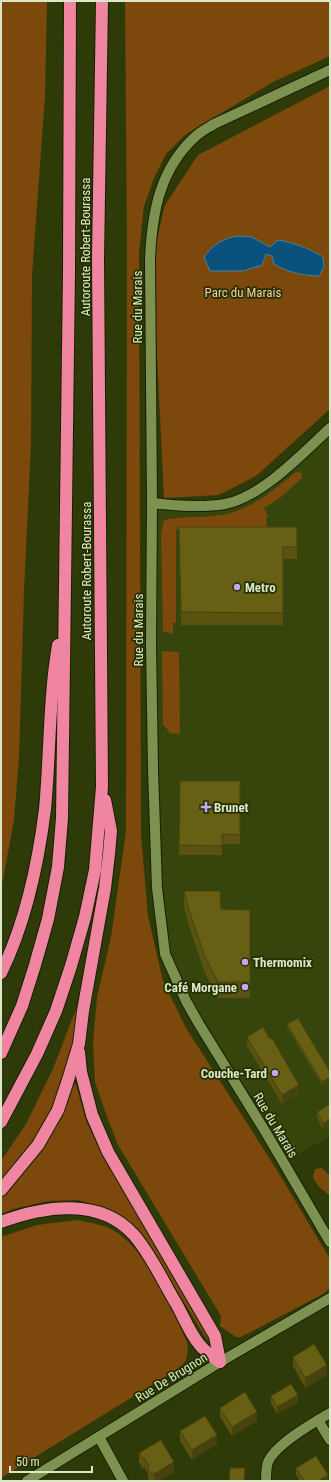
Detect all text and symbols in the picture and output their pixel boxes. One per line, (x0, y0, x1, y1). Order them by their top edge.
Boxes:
street label: Autoroute Robert-Bourassa (78, 178, 93, 316)
street label: Rue du Marais (130, 270, 145, 343)
park label: Parc du Marais (205, 285, 281, 300)
street label: Autoroute Robert-Bourassa (79, 502, 94, 640)
place label: Metro (245, 580, 276, 595)
marker: Metro (232, 582, 242, 592)
street label: Rue du Marais (131, 593, 146, 666)
place label: Brunet (214, 800, 249, 815)
marker: Brunet (201, 802, 211, 812)
place label: Thermomix (253, 955, 312, 970)
marker: Thermomix (240, 957, 250, 967)
place label: Café Morgane (164, 980, 237, 995)
marker: Café Morgane (240, 982, 250, 992)
place label: Couche-Tard (201, 1066, 267, 1081)
marker: Couche-Tard (270, 1068, 280, 1078)
street label: Rue du Marais (250, 1090, 301, 1160)
street label: Rue De Brugnon (133, 1349, 210, 1405)
scale bar (10, 1448, 92, 1474)
text: 50 m (16, 1455, 40, 1469)

